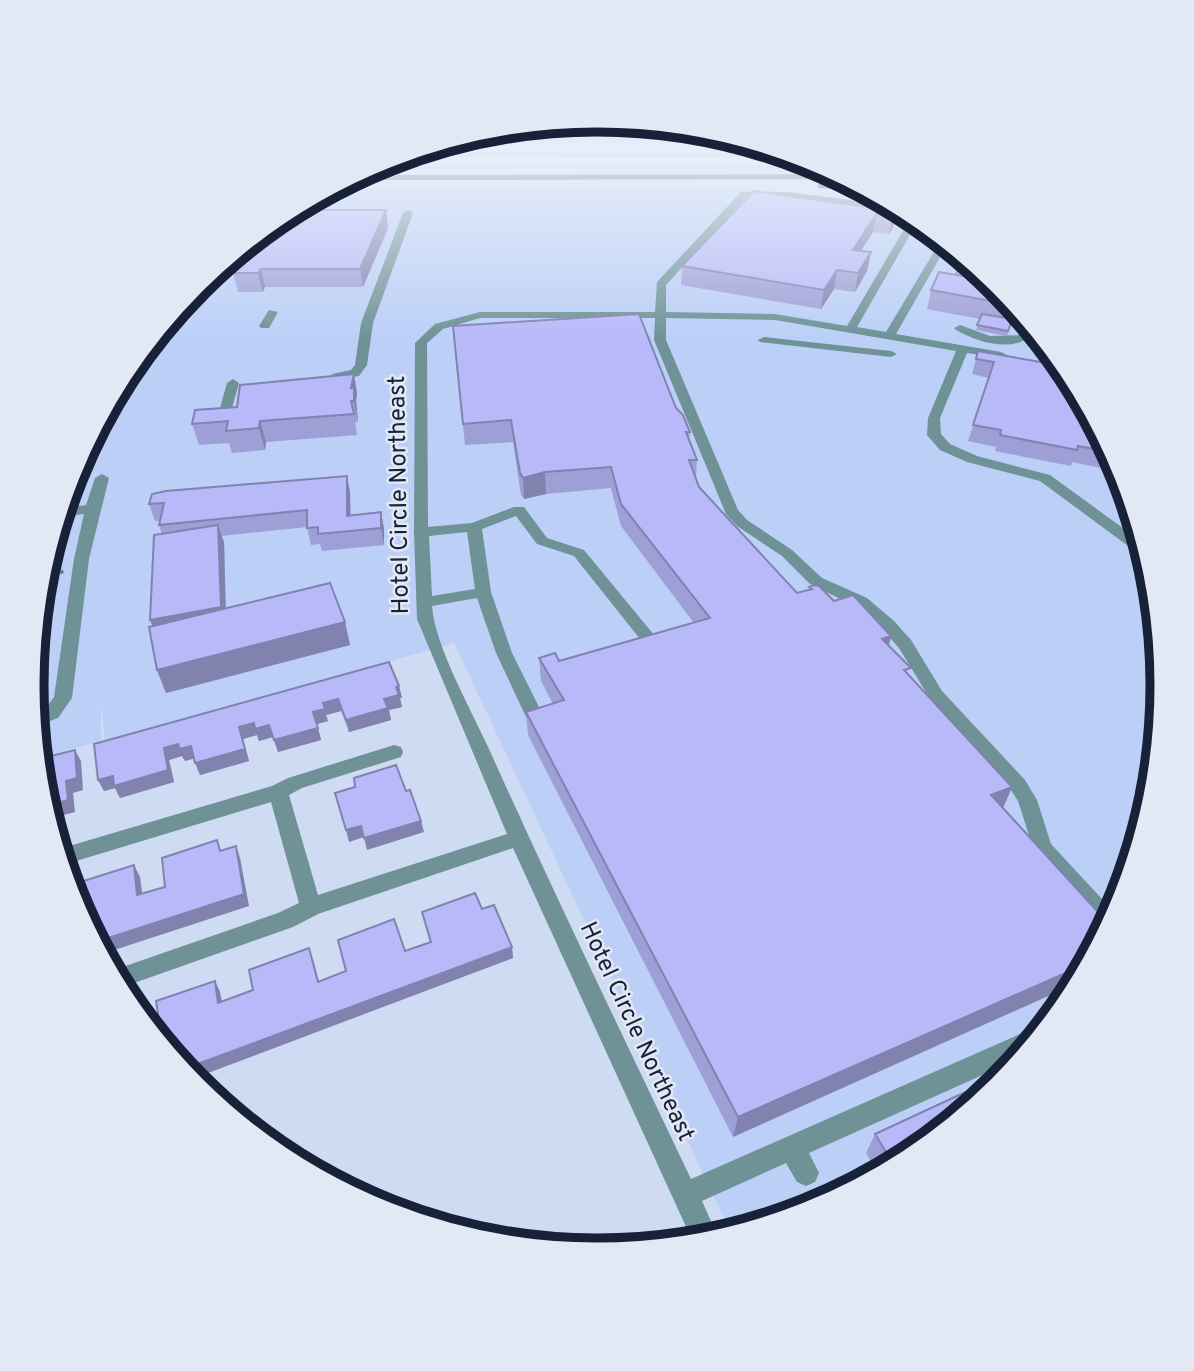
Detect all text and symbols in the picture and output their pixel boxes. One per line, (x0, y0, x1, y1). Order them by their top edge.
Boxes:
street label: Hotel Circle Northeast (383, 375, 417, 615)
street label: Hotel Circle Northeast (572, 917, 700, 1147)

